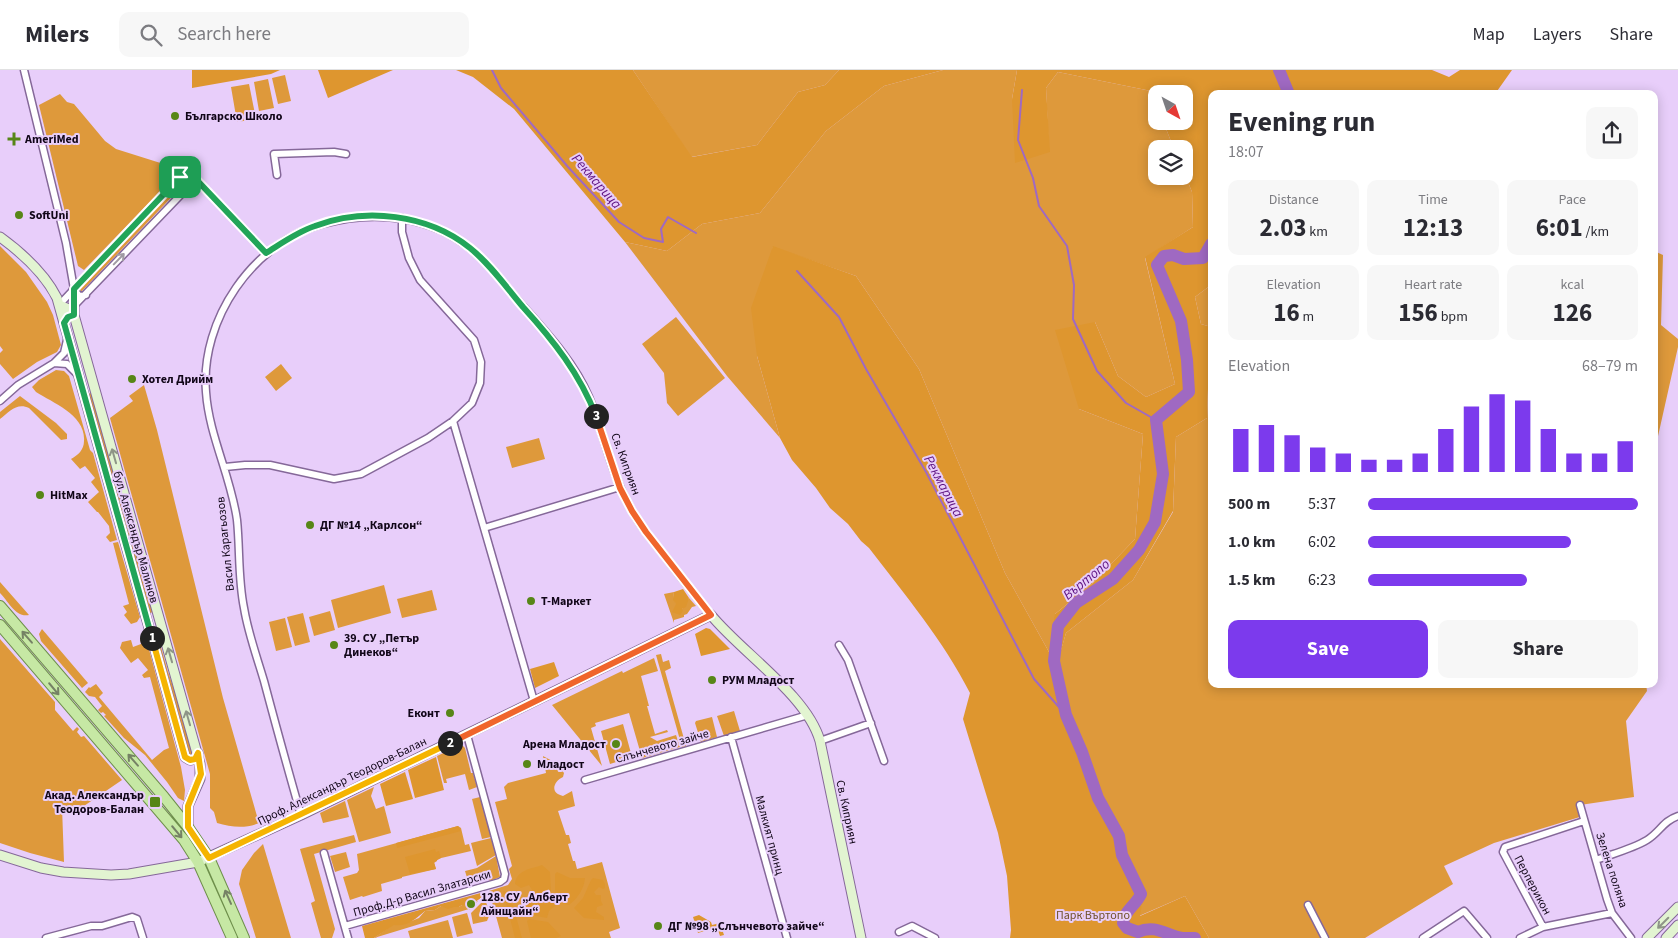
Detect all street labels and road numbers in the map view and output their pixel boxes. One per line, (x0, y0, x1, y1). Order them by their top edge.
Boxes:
street label: Св. Киприян (606, 431, 645, 498)
street label: бул. Александър Малинов (109, 469, 162, 605)
street label: Васил Карагьозов (212, 496, 239, 592)
street label: Слънчевото зайче (614, 725, 711, 768)
street label: Проф. Александър Теодоров-Балан (255, 733, 430, 830)
street label: Св. Киприян (831, 779, 862, 846)
street label: Малкият принц (751, 794, 788, 877)
street label: Зелена поляна (1591, 830, 1632, 910)
street label: Перперикон (1510, 852, 1555, 918)
street label: Проф.Д-р Васил Златарски (351, 866, 493, 921)

